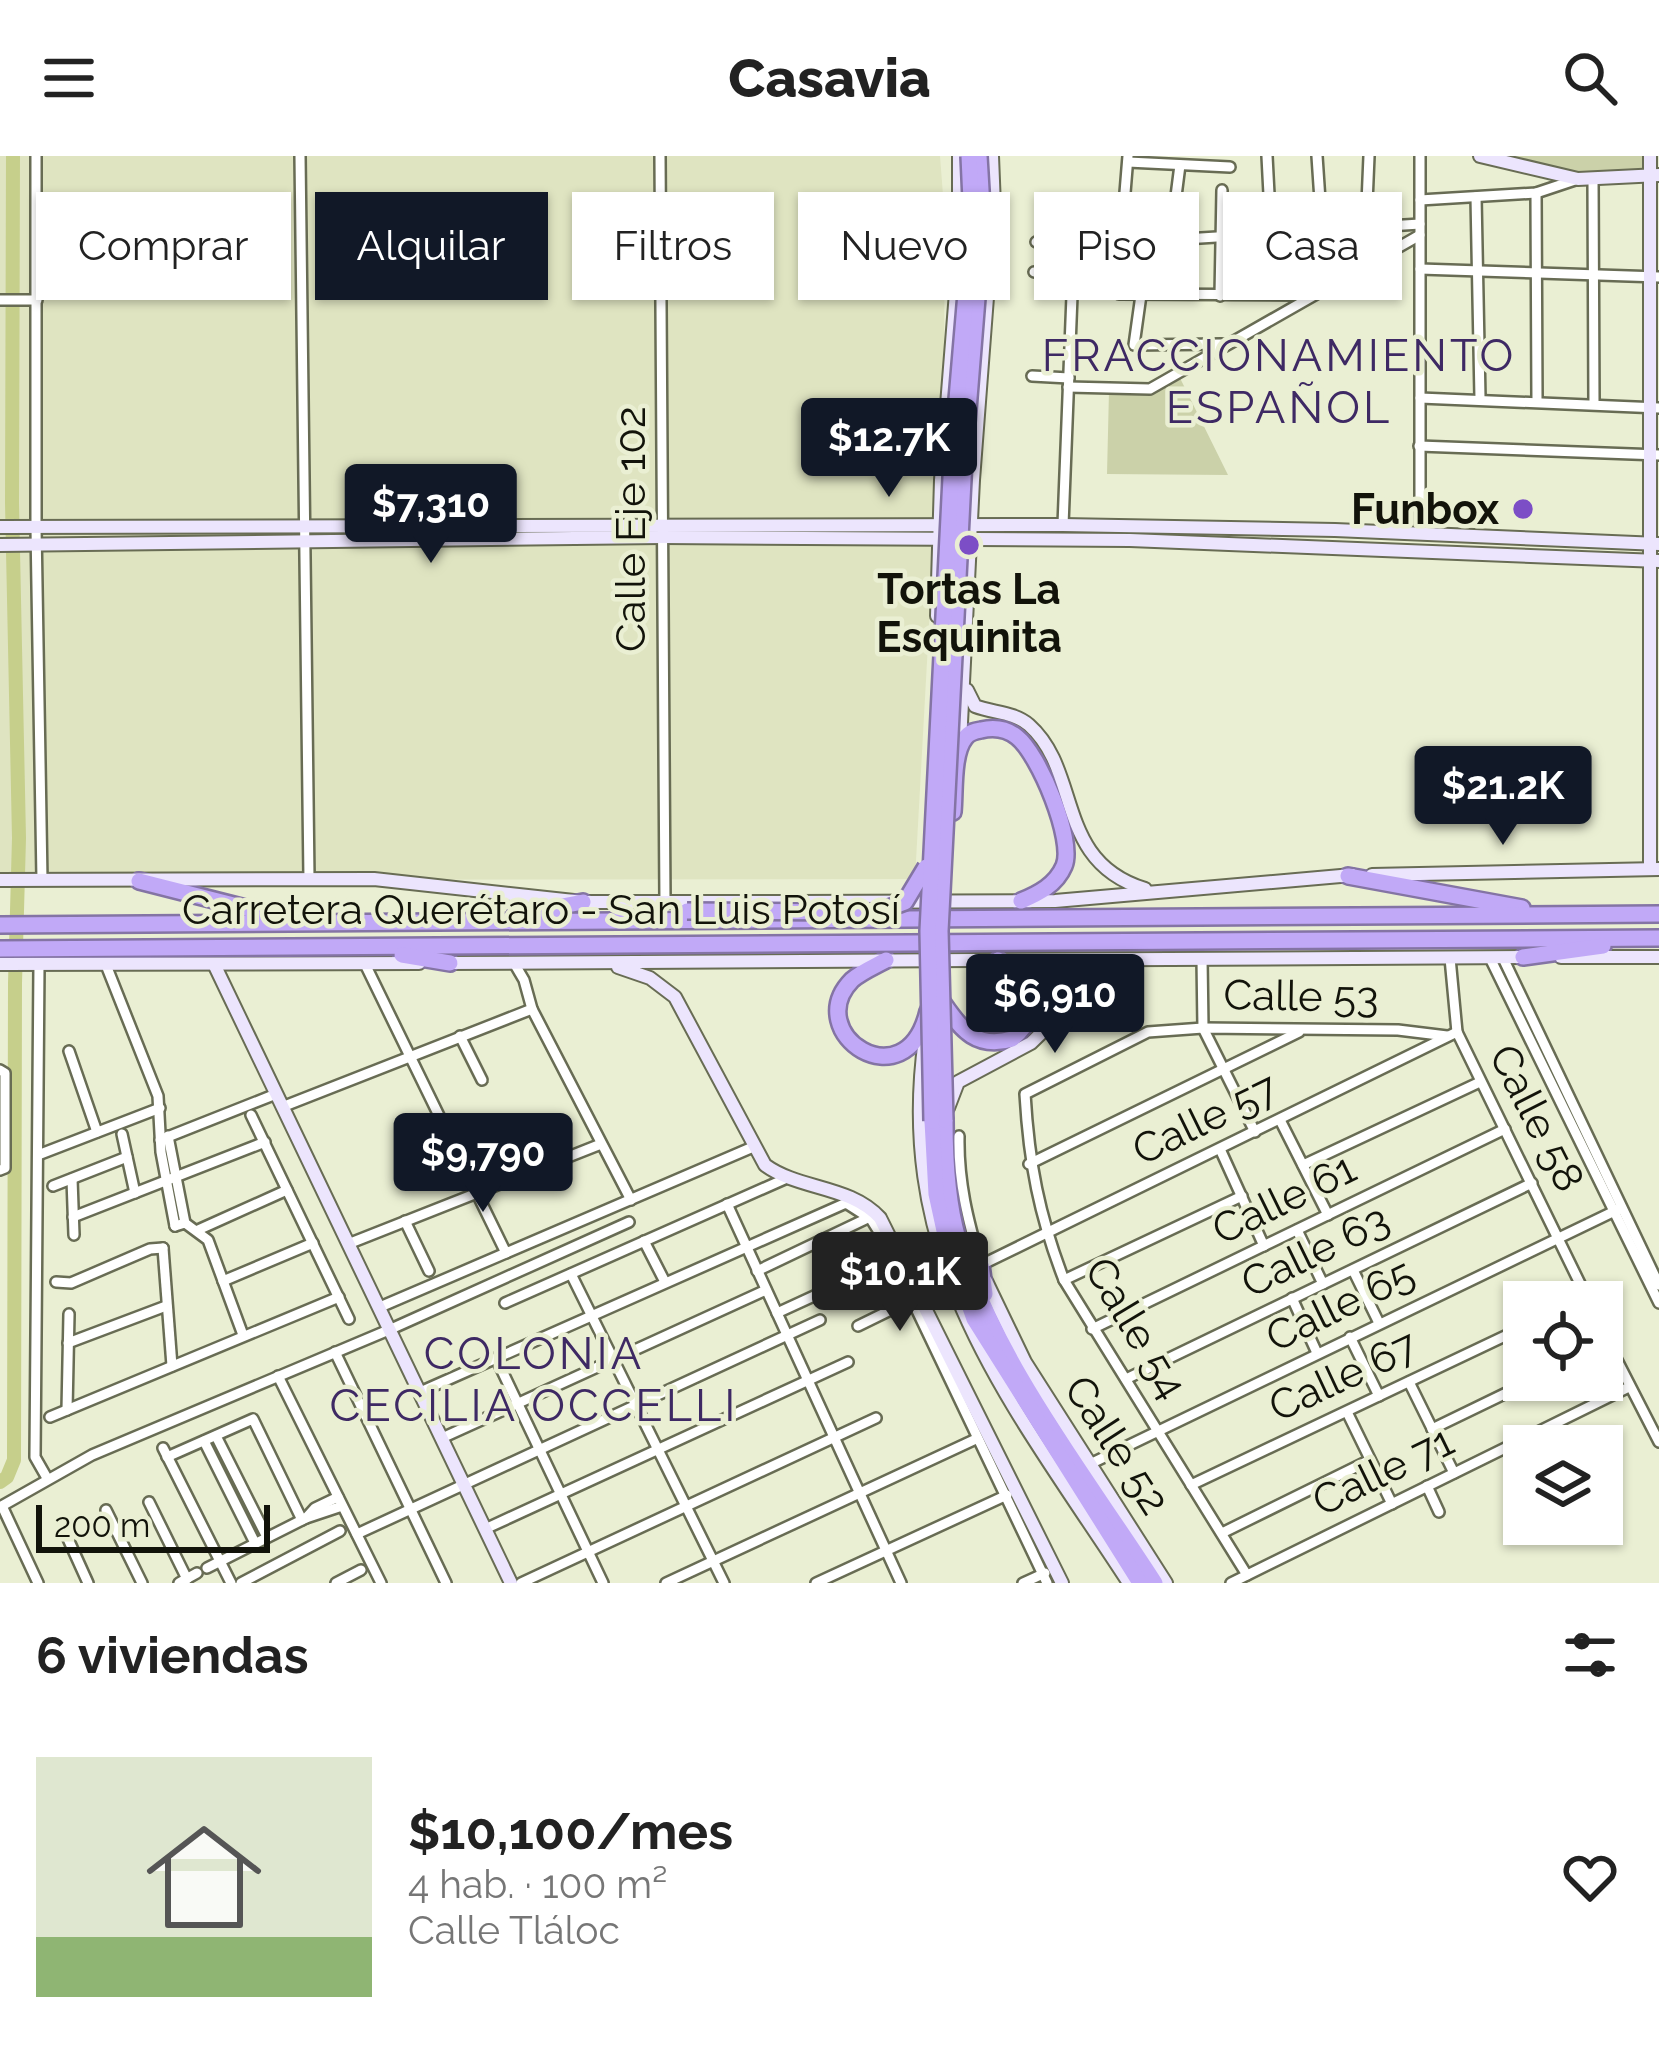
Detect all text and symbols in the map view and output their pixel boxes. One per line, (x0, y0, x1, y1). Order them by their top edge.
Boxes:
icon: menu (36, 45, 102, 111)
icon: search (1557, 45, 1623, 111)
text: Casavia (728, 46, 931, 110)
chip: Comprar (36, 192, 291, 300)
chip: Alquilar (315, 192, 548, 300)
chip: Filtros (572, 192, 774, 300)
chip: Nuevo (798, 192, 1010, 300)
chip: Piso (1034, 192, 1199, 300)
chip: Casa (1223, 192, 1402, 300)
district label: FRACCIONAMIENTO ESPAÑOL (1042, 329, 1516, 434)
pin: $12.7K (791, 398, 987, 500)
street label: Calle Eje 102 (606, 406, 655, 652)
text: $12.7K (828, 414, 950, 460)
pin: $7,310 (333, 464, 529, 566)
text: $7,310 (372, 480, 490, 526)
place label: Funbox (1351, 485, 1500, 534)
marker: Funbox (1510, 496, 1536, 522)
marker: Tortas La Esquinita (956, 532, 982, 558)
place label: Tortas La Esquinita (876, 565, 1062, 662)
pin: $21.2K (1405, 746, 1601, 848)
text: $21.2K (1442, 762, 1564, 808)
street label: Carretera Querétaro - San Luis Potosí (182, 885, 901, 934)
pin: $6,910 (957, 954, 1153, 1056)
text: $6,910 (993, 970, 1117, 1016)
street label: Calle 53 (1223, 970, 1379, 1022)
street label: Calle 58 (1479, 1037, 1595, 1199)
street label: Calle 57 (1125, 1063, 1286, 1175)
pin: $9,790 (385, 1113, 581, 1215)
text: $9,790 (421, 1129, 545, 1175)
street label: Calle 61 (1204, 1143, 1364, 1255)
street label: Calle 63 (1233, 1194, 1397, 1308)
pin: $10.1K (802, 1232, 998, 1334)
text: $10.1K (839, 1248, 961, 1294)
street label: Calle 65 (1258, 1248, 1422, 1362)
street label: Calle 54 (1075, 1249, 1197, 1407)
map controls (1503, 1281, 1623, 1545)
button: locate (1503, 1281, 1623, 1401)
street label: Calle 67 (1261, 1320, 1425, 1432)
district label: COLONIA CECILIA OCCELLI (330, 1327, 738, 1432)
street label: Calle 52 (1054, 1367, 1180, 1523)
street label: Calle 71 (1305, 1416, 1461, 1526)
button: layers (1503, 1425, 1623, 1545)
scale bar (36, 1499, 270, 1552)
text: 200 m (54, 1506, 150, 1545)
icon: filters (1557, 1622, 1623, 1688)
text: 6 viviendas (36, 1625, 309, 1685)
text: $10,100/mes (408, 1801, 733, 1861)
icon: home (132, 1805, 276, 1949)
icon: heart (1557, 1844, 1623, 1910)
text: 4 hab. · 100 m² (408, 1861, 667, 1907)
text: Calle Tláloc (408, 1907, 620, 1953)

